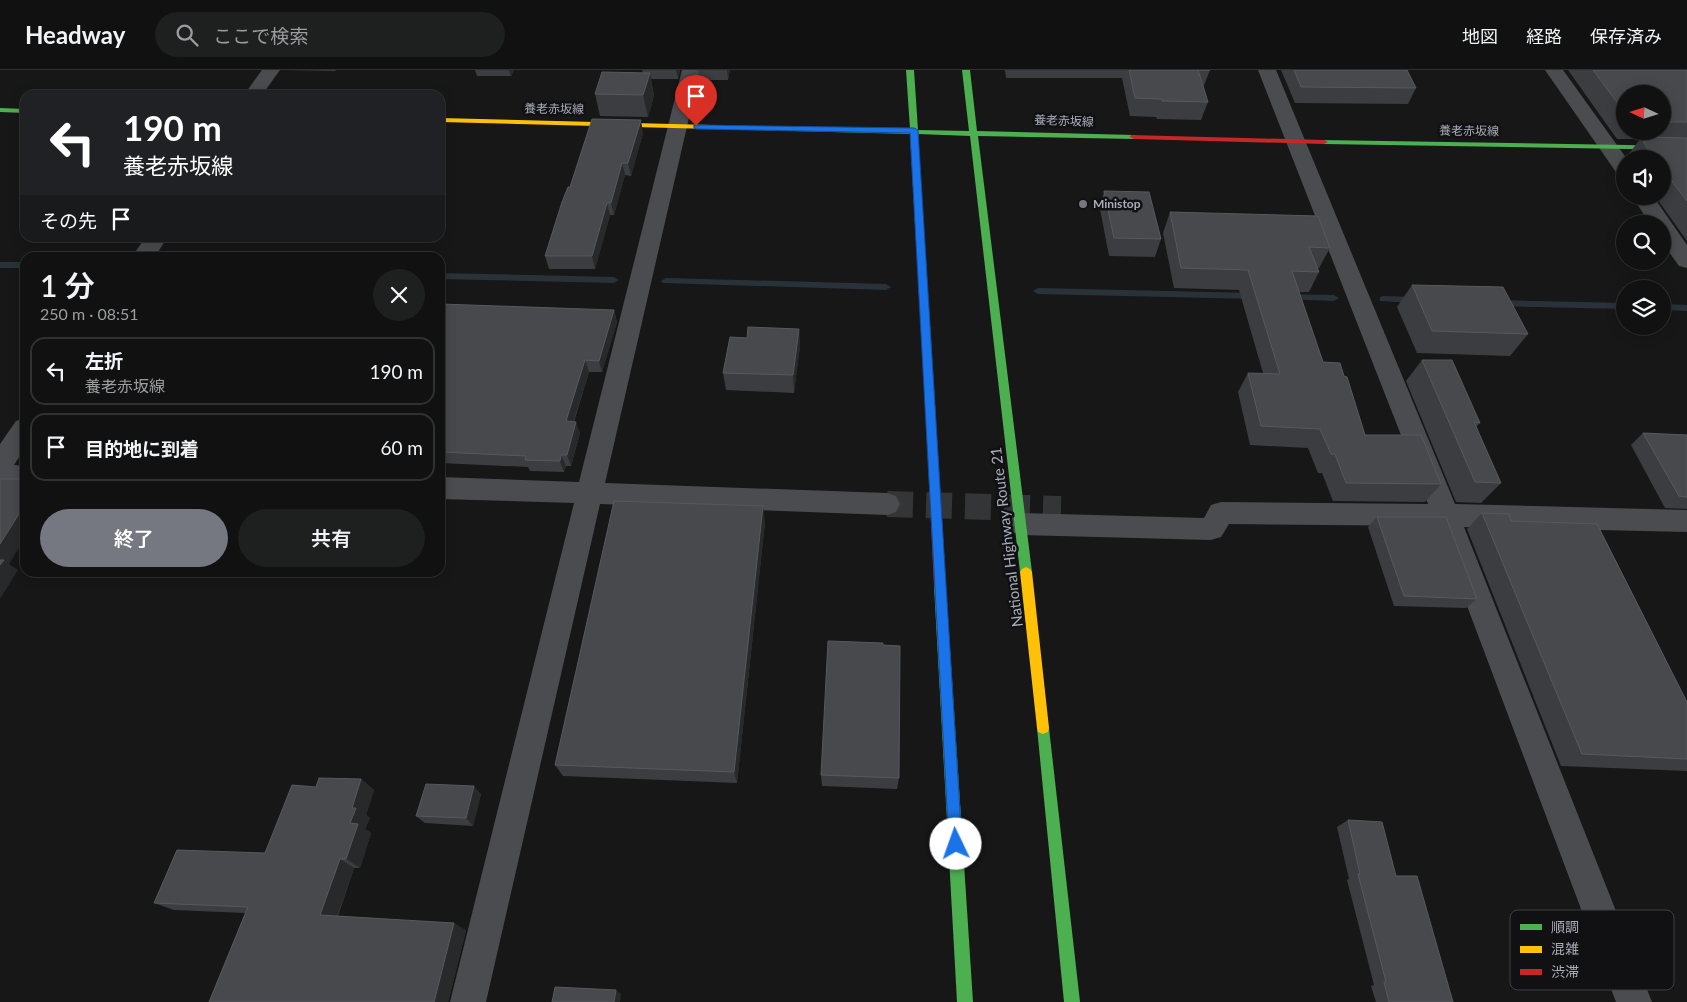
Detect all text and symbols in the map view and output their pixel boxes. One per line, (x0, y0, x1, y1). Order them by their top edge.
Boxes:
search box (155, 12, 505, 57)
text: Headway (25, 20, 125, 49)
icon: search (173, 21, 201, 49)
text: ここで検索 (213, 24, 308, 47)
text: 地図 (1462, 25, 1498, 47)
text: 経路 (1526, 25, 1562, 47)
text: 保存済み (1590, 25, 1662, 47)
pin (675, 75, 717, 126)
icon: arrive (682, 82, 710, 110)
north arrow (1616, 85, 1671, 140)
map controls (1616, 85, 1671, 335)
street label: 養老赤坂線 (524, 100, 584, 117)
text: 190 m (123, 106, 222, 148)
icon: left (40, 110, 105, 175)
street label: 養老赤坂線 (1034, 112, 1094, 129)
street label: 養老赤坂線 (1439, 122, 1499, 139)
button: sound (1616, 150, 1671, 205)
text: 養老赤坂線 (123, 152, 233, 179)
place label: Ministop (1093, 196, 1141, 211)
marker: Ministop (1077, 198, 1089, 210)
icon: arrive (107, 205, 135, 233)
text: その先 (40, 209, 97, 232)
button: search (1616, 215, 1671, 270)
text: 1 分 (40, 267, 95, 303)
button: close (373, 269, 425, 321)
button: layers (1616, 280, 1671, 335)
text: 250 m · 08:51 (40, 304, 139, 323)
text: 左折 (85, 349, 123, 372)
icon: left (42, 357, 70, 385)
text: 190 m (369, 360, 423, 383)
text: 養老赤坂線 (85, 376, 165, 395)
icon: arrive (42, 433, 70, 461)
text: 60 m (380, 436, 423, 459)
text: 目的地に到着 (85, 437, 199, 460)
street label: National Highway Route 21 (986, 446, 1026, 628)
button: 終了 (40, 509, 228, 567)
button: 共有 (238, 509, 425, 567)
position arrow (929, 817, 981, 869)
legend (1510, 910, 1674, 990)
text: 順調 (1551, 918, 1579, 935)
text: 混雑 (1551, 940, 1579, 957)
text: 渋滞 (1551, 963, 1579, 980)

